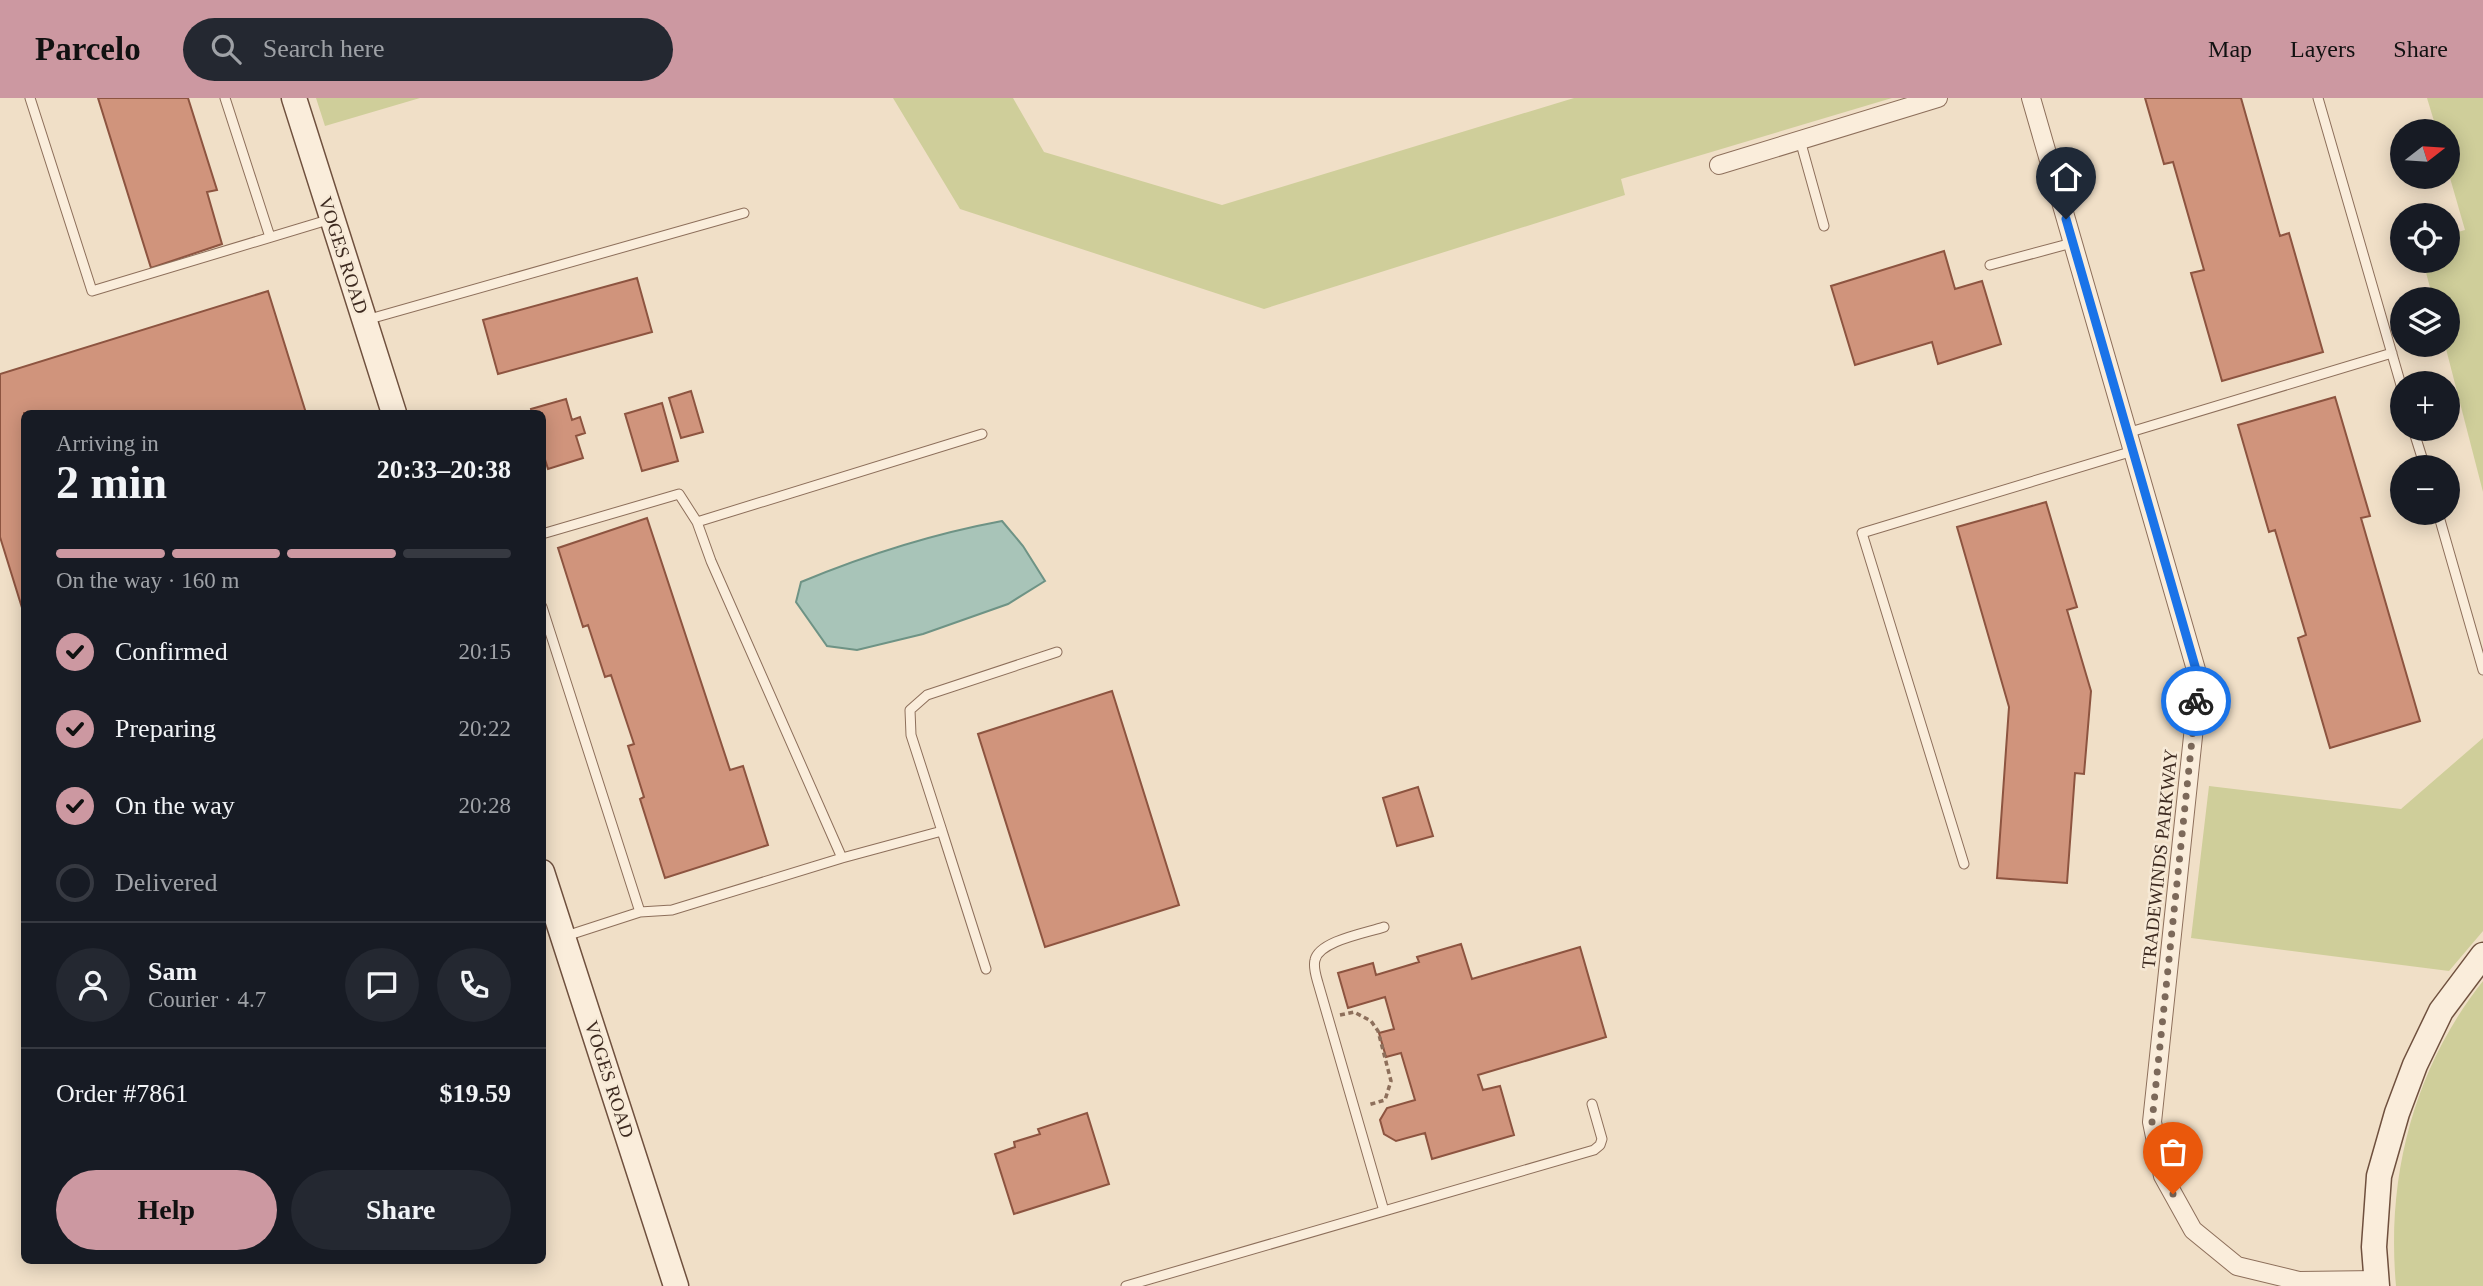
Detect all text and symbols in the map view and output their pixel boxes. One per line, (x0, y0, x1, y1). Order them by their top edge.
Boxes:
search box (183, 18, 673, 81)
icon: search (207, 30, 245, 68)
text: Parcelo (35, 31, 141, 67)
text: Search here (263, 34, 385, 63)
text: Map (2208, 36, 2252, 62)
text: Layers (2290, 36, 2355, 62)
text: Share (2393, 36, 2448, 62)
north arrow (2390, 119, 2460, 189)
map controls (2390, 119, 2460, 525)
pin (2036, 147, 2096, 219)
icon: home (2047, 158, 2085, 196)
street label: VOGES ROAD (315, 194, 372, 316)
button: locate (2390, 203, 2460, 273)
button: layers (2390, 287, 2460, 357)
button: + (2390, 371, 2460, 441)
text: Arriving in (56, 431, 159, 456)
text: 20:33–20:38 (377, 455, 511, 484)
button: − (2390, 455, 2460, 525)
text: 2 min (56, 457, 167, 508)
text: On the way · 160 m (56, 568, 239, 593)
icon: check (56, 633, 94, 671)
text: Confirmed (115, 637, 228, 666)
text: 20:15 (459, 639, 511, 664)
courier (2161, 666, 2231, 736)
icon: bike (2177, 682, 2215, 720)
icon: check (56, 710, 94, 748)
text: Preparing (115, 714, 216, 743)
text: 20:22 (459, 716, 511, 741)
street label: TRADEWINDS PARKWAY (2138, 748, 2182, 970)
icon: check (56, 787, 94, 825)
text: On the way (115, 791, 235, 820)
text: 20:28 (459, 793, 511, 818)
text: Delivered (115, 868, 218, 897)
button: person (56, 948, 130, 1022)
button: chat (345, 948, 419, 1022)
button: phone (437, 948, 511, 1022)
text: Sam (148, 957, 197, 986)
text: Courier · 4.7 (148, 987, 266, 1012)
street label: VOGES ROAD (581, 1018, 638, 1140)
text: Order #7861 (56, 1079, 188, 1108)
text: $19.59 (440, 1079, 511, 1108)
pin (2143, 1122, 2203, 1194)
icon: bag (2154, 1133, 2192, 1171)
button: Help (56, 1170, 277, 1250)
button: Share (291, 1170, 511, 1250)

